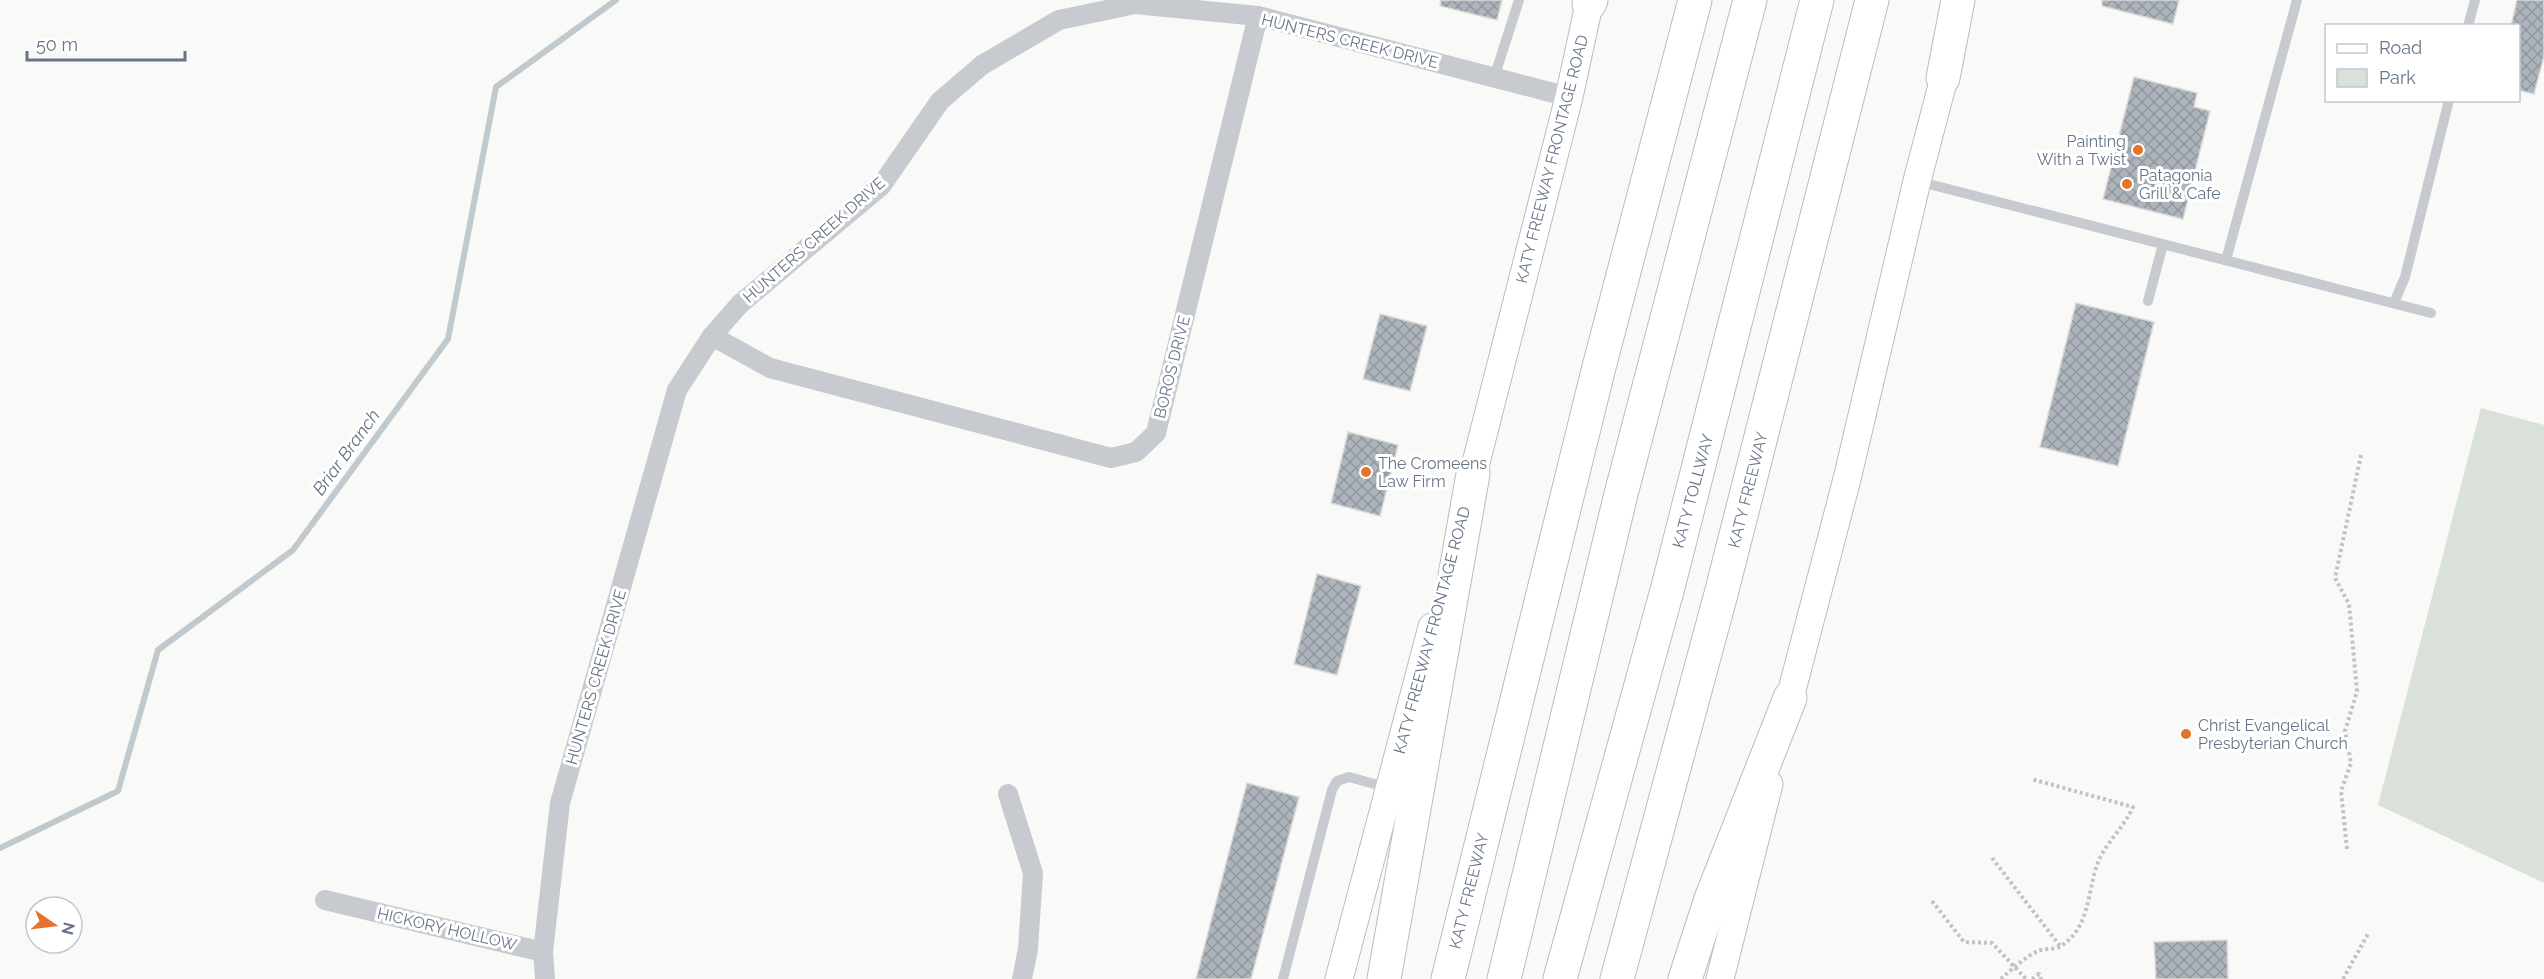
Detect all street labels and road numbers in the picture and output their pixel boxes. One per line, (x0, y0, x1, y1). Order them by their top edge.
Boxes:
street label: HUNTERS CREEK DRIVE (1260, 10, 1441, 72)
street label: KATY FREEWAY FRONTAGE ROAD (1512, 33, 1592, 285)
street label: HUNTERS CREEK DRIVE (739, 173, 889, 307)
street label: BOROS DRIVE (1150, 313, 1194, 420)
street label: KATY FREEWAY (1724, 430, 1772, 550)
street label: KATY TOLLWAY (1669, 431, 1718, 550)
street label: KATY FREEWAY FRONTAGE ROAD (1390, 504, 1474, 756)
street label: HUNTERS CREEK DRIVE (562, 587, 630, 767)
street label: KATY FREEWAY (1445, 831, 1493, 951)
street label: HICKORY HOLLOW (375, 904, 519, 954)

